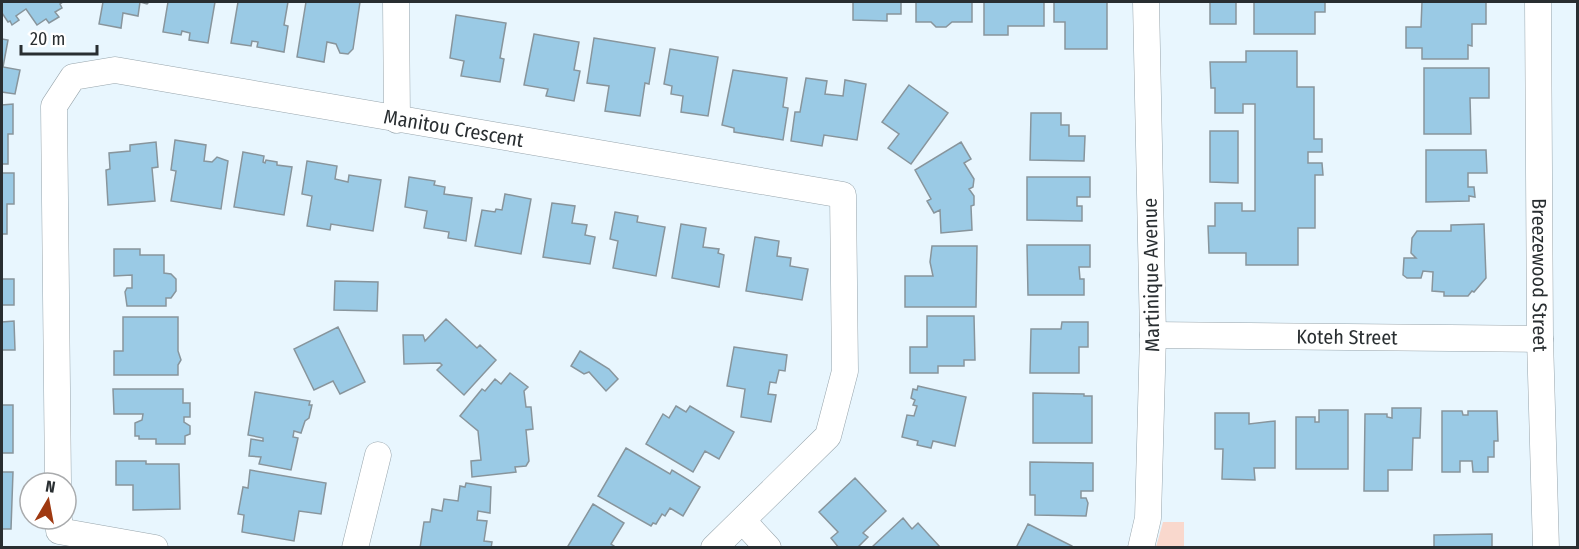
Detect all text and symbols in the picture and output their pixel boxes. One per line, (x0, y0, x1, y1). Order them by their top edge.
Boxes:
scale bar (21, 18, 98, 56)
text: 20 m (30, 28, 65, 50)
street label: Manitou Crescent (382, 104, 526, 152)
street label: Martinique Avenue (1138, 198, 1164, 352)
street label: Breezewood Street (1527, 198, 1552, 353)
street label: Koteh Street (1296, 324, 1398, 350)
north arrow (18, 471, 78, 531)
text: N (44, 477, 57, 497)

